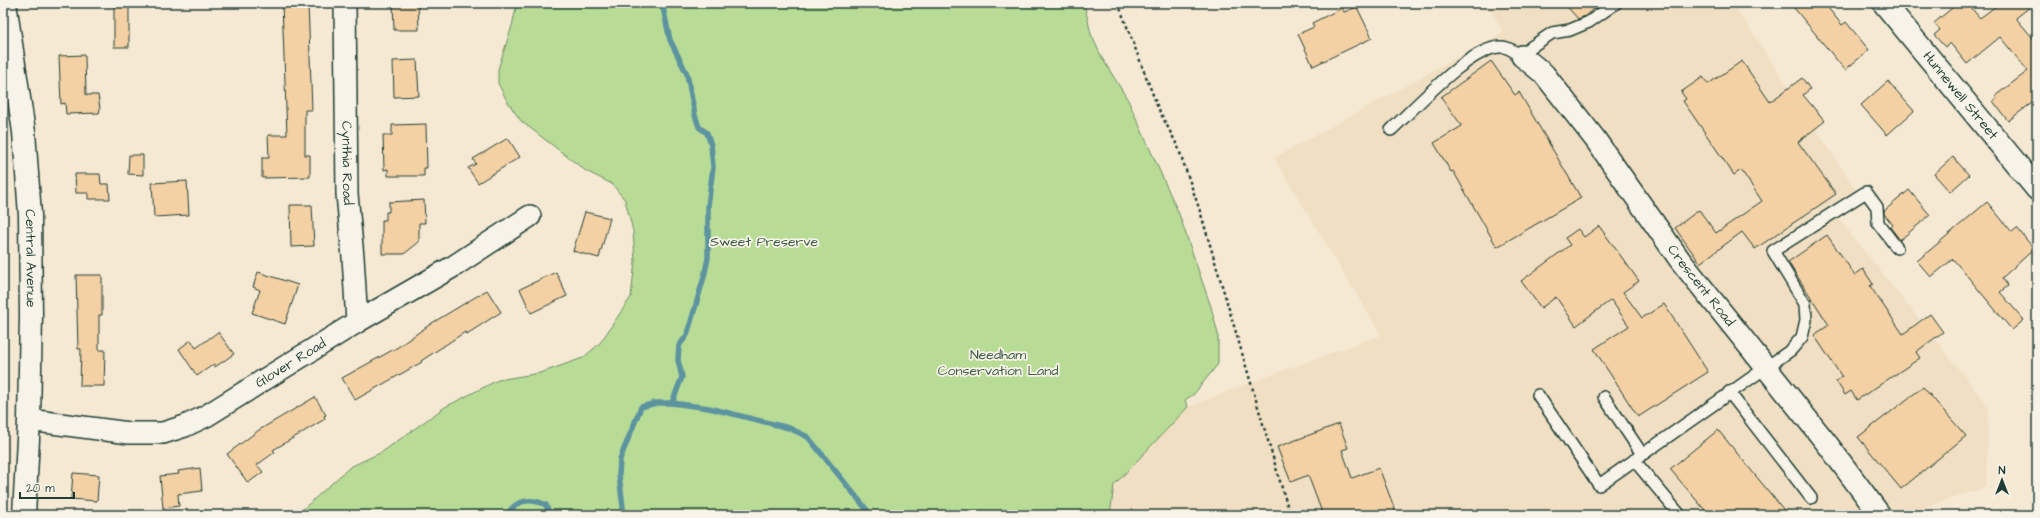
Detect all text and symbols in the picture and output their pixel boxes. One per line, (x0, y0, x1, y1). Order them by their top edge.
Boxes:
street label: Hunnewell Street (1918, 47, 2003, 144)
street label: Cynthia Road (336, 121, 358, 206)
street label: Central Avenue (20, 209, 41, 308)
park label: Sweet Preserve (710, 232, 818, 252)
street label: Crescent Road (1662, 241, 1739, 331)
street label: Glover Road (251, 334, 330, 393)
park label: Needham Conservation Land (938, 345, 1058, 381)
north arrow (1982, 460, 2022, 500)
text: N (1999, 463, 2006, 478)
scale bar (20, 474, 74, 500)
text: 20 m (26, 480, 55, 497)

